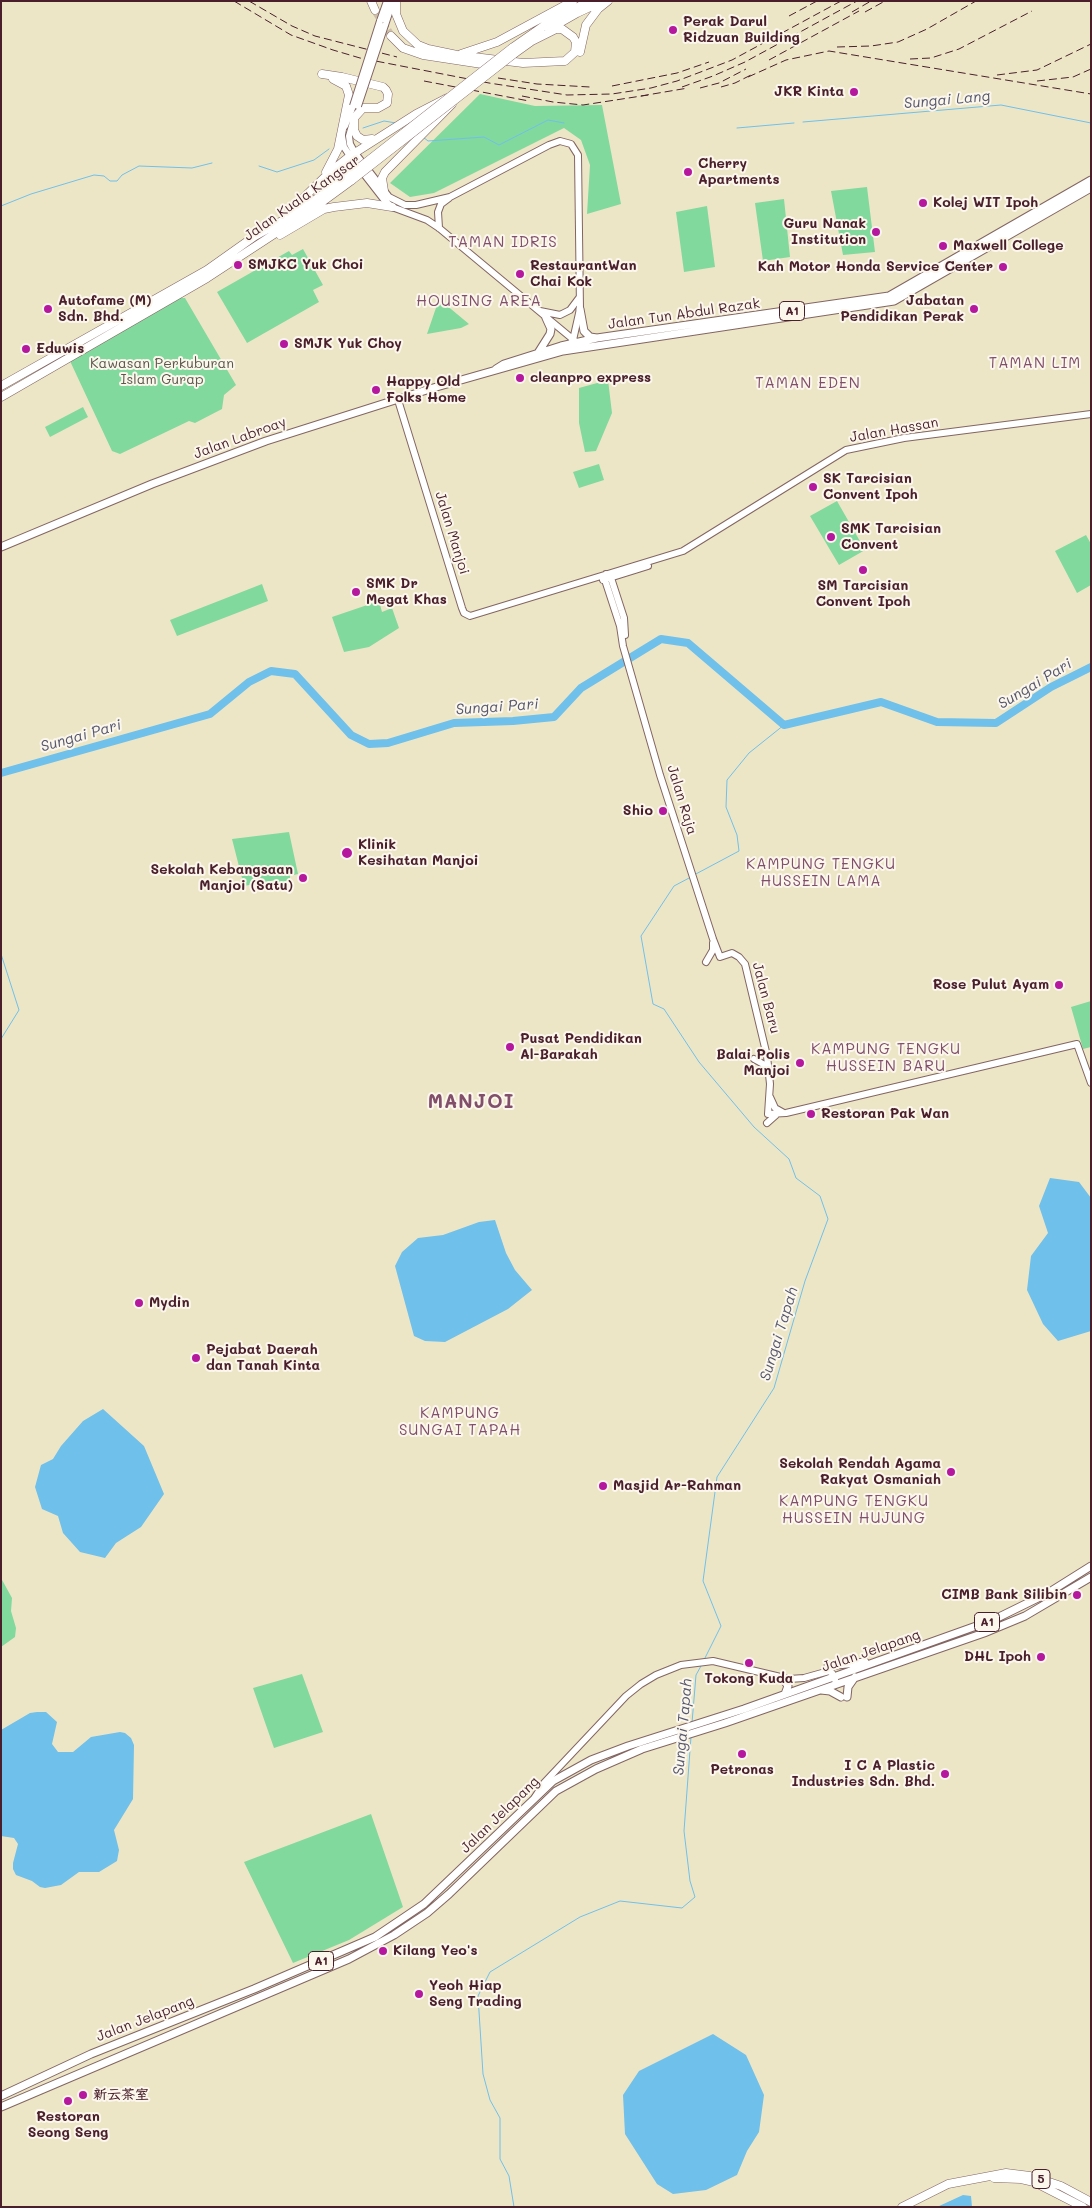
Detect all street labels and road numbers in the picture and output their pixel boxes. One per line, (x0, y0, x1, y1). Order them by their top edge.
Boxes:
street label: Jalan Kuala Kangsar (241, 152, 363, 244)
street label: Jalan Tun Abdul Razak (607, 295, 761, 333)
road number: A1 (780, 302, 804, 321)
street label: Jalan Labroay (191, 413, 289, 463)
street label: Jalan Hassan (848, 414, 940, 446)
street label: Jalan Manjoi (431, 490, 473, 576)
street label: Jalan Raja (663, 763, 701, 837)
street label: Jalan Baru (748, 961, 784, 1035)
road number: A1 (974, 1612, 1000, 1631)
street label: Jalan Jelapang (820, 1626, 922, 1676)
street label: Jalan Jelapang (457, 1773, 543, 1857)
road number: A1 (308, 1952, 334, 1970)
street label: Jalan Jelapang (94, 1993, 196, 2045)
road number: 5 (1032, 2170, 1050, 2188)

